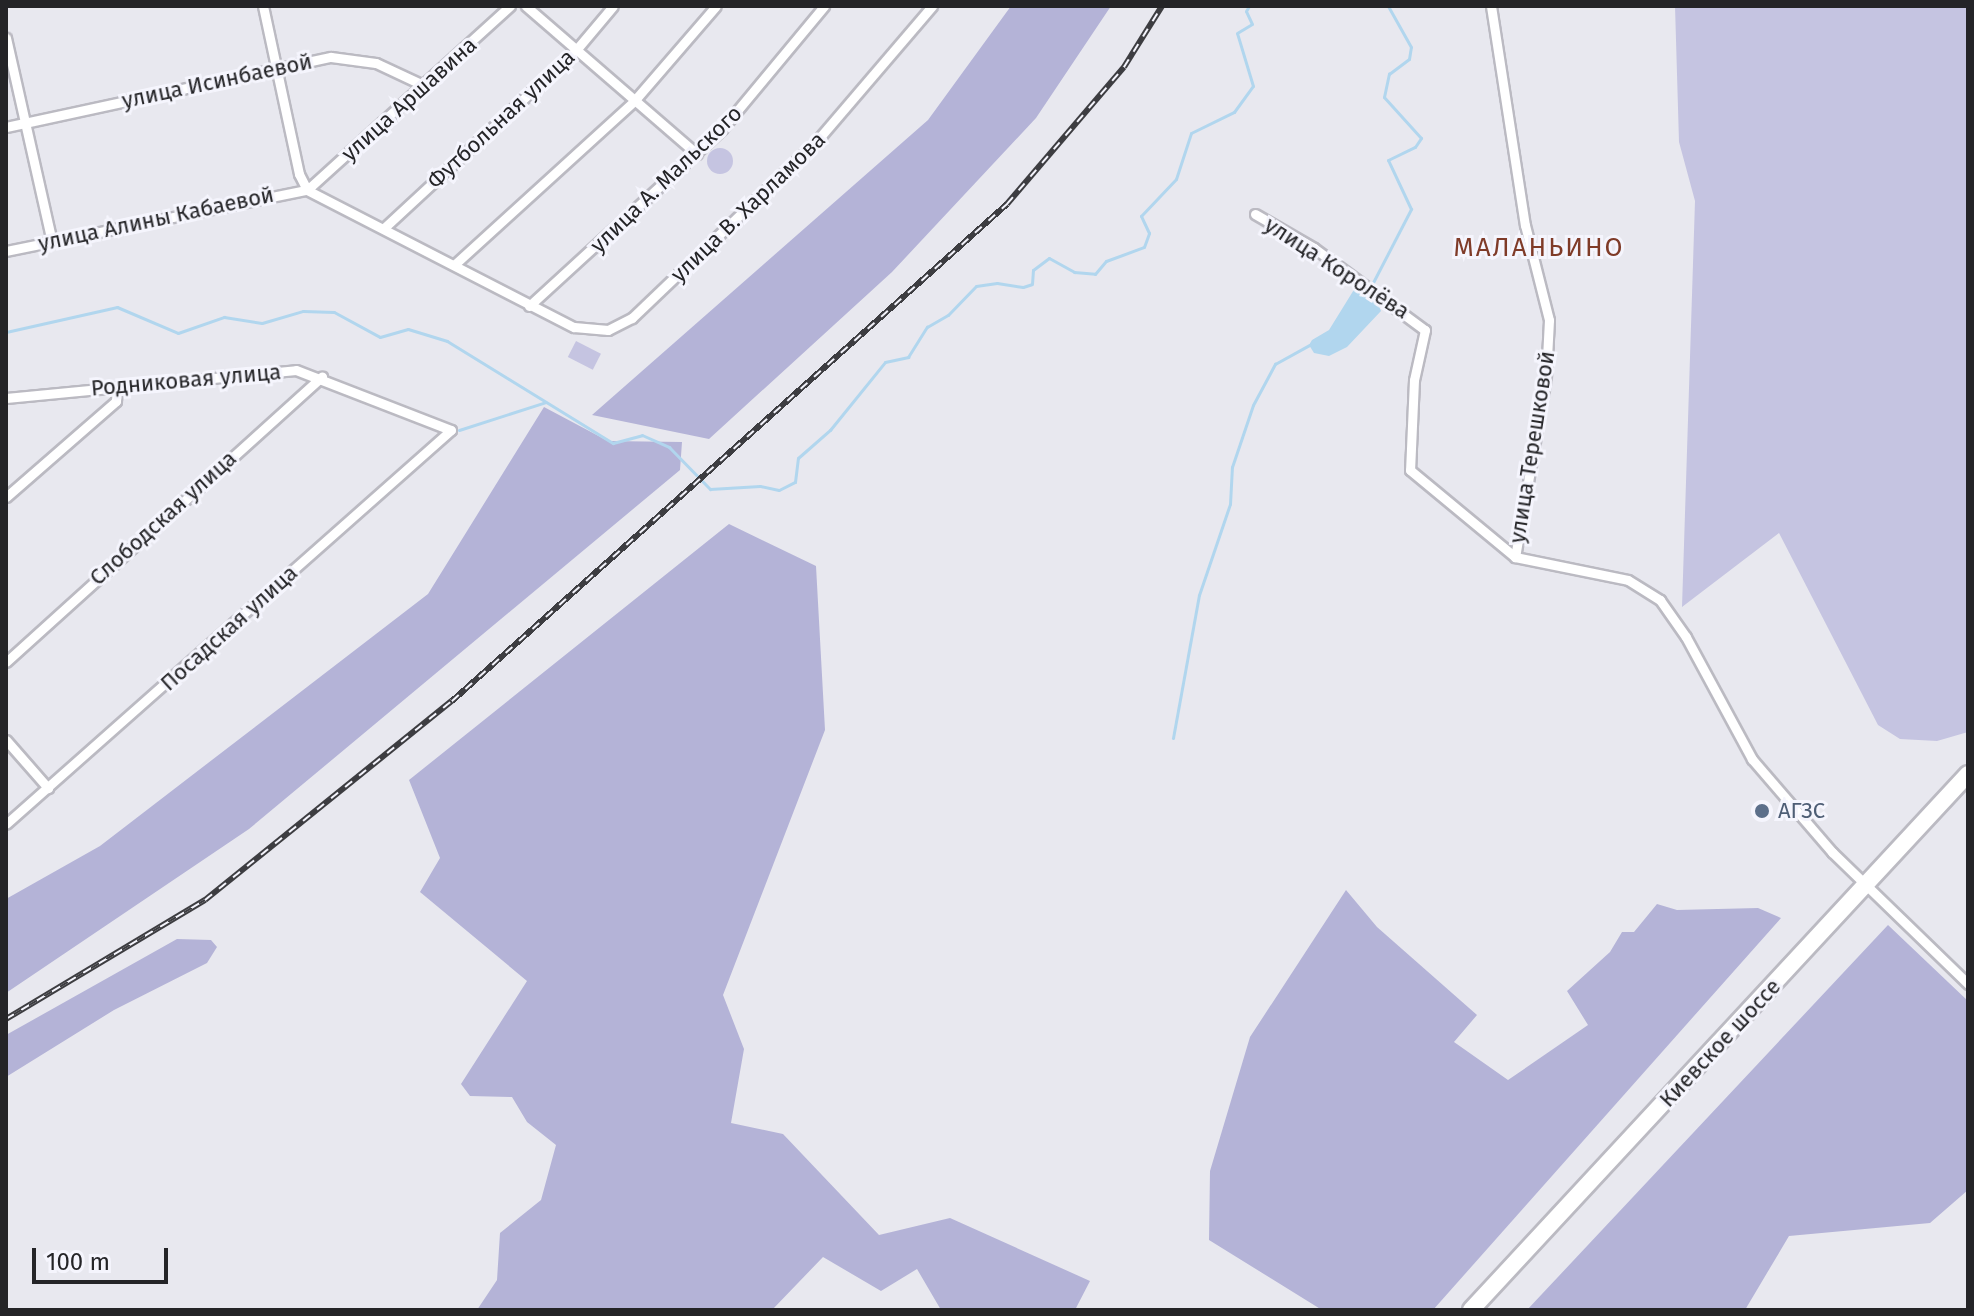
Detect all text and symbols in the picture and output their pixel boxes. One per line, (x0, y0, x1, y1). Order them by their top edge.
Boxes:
street label: улица Аршавина (336, 31, 482, 167)
street label: Футбольная улица (422, 44, 580, 194)
street label: улица Исинбаевой (119, 48, 315, 114)
street label: улица А. Мальского (585, 100, 747, 258)
street label: улица В. Харламова (665, 126, 831, 288)
street label: улица Алины Кабаевой (36, 181, 276, 257)
street label: улица Королёва (1260, 211, 1414, 325)
district label: МАЛАНЬИНО (1453, 232, 1625, 264)
street label: улица Терешковой (1504, 349, 1560, 545)
street label: Родниковая улица (90, 359, 282, 401)
street label: Слободская улица (84, 445, 242, 591)
street label: Посадская улица (155, 560, 303, 696)
place label: АГЗС (1778, 798, 1825, 824)
marker: АГЗС (1753, 802, 1771, 820)
street label: Киевское шоссе (1654, 974, 1786, 1112)
scale bar (36, 1232, 172, 1282)
text: 100 m (46, 1248, 110, 1276)

